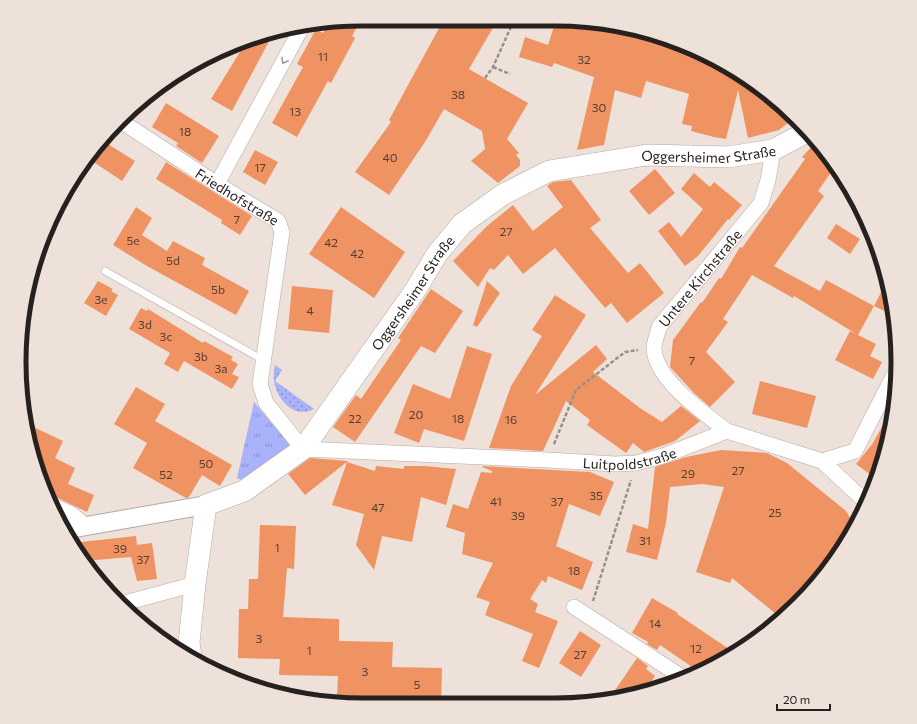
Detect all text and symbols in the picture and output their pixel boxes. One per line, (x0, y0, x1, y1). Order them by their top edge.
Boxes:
house number: 11 (318, 49, 328, 63)
house number: 32 (577, 52, 591, 66)
one-way arrow (281, 57, 288, 64)
house number: 38 (451, 87, 465, 101)
house number: 30 (592, 100, 607, 114)
house number: 13 (289, 104, 301, 118)
house number: 18 (179, 124, 191, 138)
street label: Oggersheimer Straße (640, 141, 777, 166)
house number: 40 (382, 150, 398, 164)
house number: 17 (254, 160, 266, 174)
street label: Friedhofstraße (193, 164, 282, 228)
house number: 7 (234, 212, 240, 226)
house number: 27 (500, 224, 512, 238)
street label: Untere Kirchstraße (655, 226, 745, 330)
street label: Oggersheimer Straße (367, 232, 457, 353)
house number: 5e (126, 233, 140, 247)
house number: 42 (324, 235, 338, 249)
house number: 42 (350, 246, 364, 260)
house number: 5d (166, 253, 180, 267)
house number: 5b (211, 282, 225, 296)
house number: 3e (94, 292, 108, 306)
house number: 4 (306, 303, 314, 317)
house number: 3d (138, 317, 152, 331)
house number: 3c (160, 329, 172, 343)
house number: 3b (194, 349, 208, 363)
house number: 7 (689, 353, 695, 367)
house number: 3a (214, 361, 228, 375)
house number: 20 (409, 407, 423, 421)
house number: 22 (348, 411, 362, 425)
house number: 18 (452, 411, 464, 425)
house number: 16 (505, 412, 517, 426)
street label: Luitpoldstraße (582, 443, 678, 473)
house number: 50 (199, 456, 214, 470)
house number: 27 (732, 463, 744, 477)
house number: 29 (681, 466, 695, 480)
house number: 52 (159, 467, 173, 481)
house number: 35 (589, 488, 603, 502)
house number: 41 (490, 494, 502, 508)
house number: 37 (550, 494, 564, 508)
house number: 47 (371, 500, 385, 514)
house number: 25 (768, 505, 782, 519)
house number: 39 (511, 508, 525, 522)
house number: 31 (639, 533, 651, 547)
house number: 1 (274, 540, 280, 554)
house number: 39 (113, 541, 127, 555)
house number: 37 (136, 552, 150, 566)
house number: 18 (568, 563, 580, 577)
house number: 14 (649, 616, 661, 630)
house number: 3 (256, 631, 263, 645)
house number: 12 (690, 641, 702, 655)
house number: 1 (306, 643, 312, 657)
house number: 27 (574, 647, 586, 661)
house number: 3 (362, 664, 369, 678)
house number: 5 (414, 677, 421, 691)
scale bar (777, 686, 830, 712)
text: 20 m (783, 692, 810, 706)

